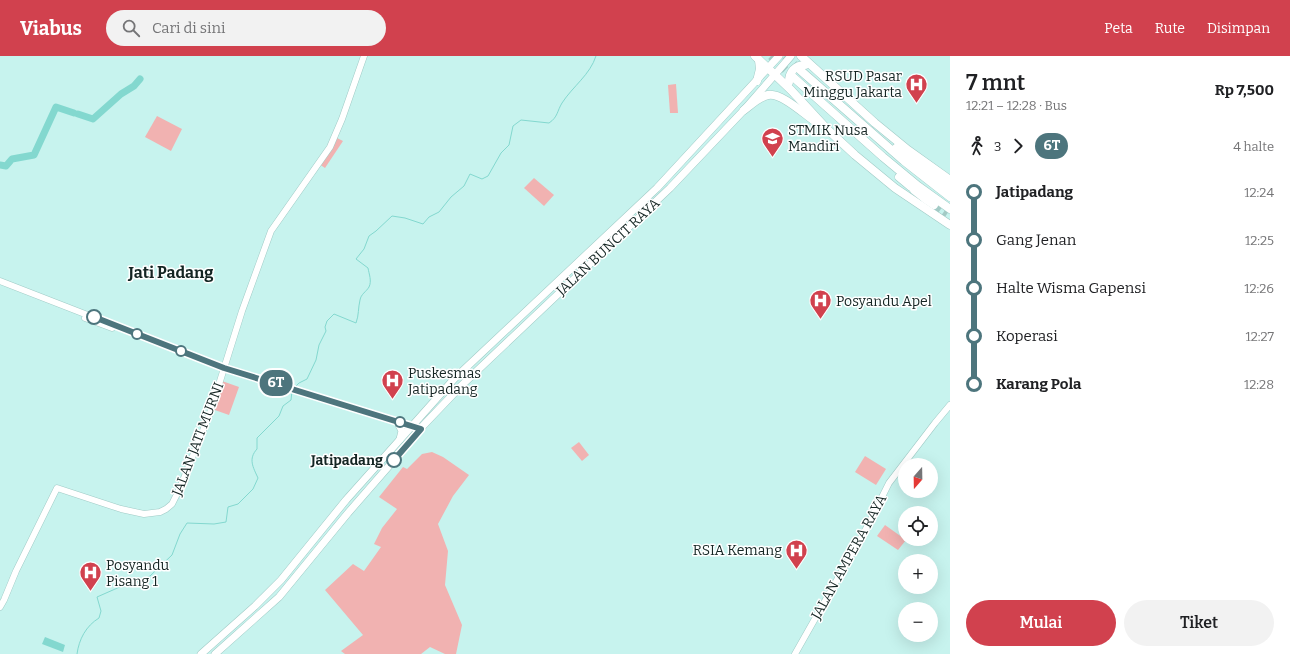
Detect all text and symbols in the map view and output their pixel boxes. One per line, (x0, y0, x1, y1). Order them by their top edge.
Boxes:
search box (106, 10, 386, 46)
text: Viabus (20, 17, 82, 40)
icon: search (120, 17, 142, 39)
text: Cari di sini (152, 19, 225, 37)
text: Peta (1104, 20, 1133, 37)
text: Rute (1155, 20, 1185, 37)
text: Disimpan (1207, 20, 1270, 37)
place label: RSUD Pasar Minggu Jakarta (803, 68, 902, 101)
text: 7 mnt (966, 69, 1025, 96)
hospital icon: RSUD Pasar Minggu Jakarta (904, 71, 930, 104)
text: Rp 7,500 (1215, 81, 1274, 99)
text: 12:21 – 12:28 · Bus (966, 98, 1067, 113)
place label: STMIK Nusa Mandiri (788, 122, 868, 155)
school or university icon: STMIK Nusa Mandiri (760, 125, 786, 158)
icon: walk (966, 135, 988, 157)
icon: forward (1007, 135, 1029, 157)
text: 6T (1043, 137, 1060, 154)
text: 3 (994, 139, 1001, 154)
text: 4 halte (1233, 139, 1274, 154)
text: Jatipadang (996, 183, 1073, 201)
text: 12:24 (1244, 185, 1274, 200)
street label: JALAN BUNCIT RAYA (552, 195, 663, 300)
text: Gang Jenan (996, 231, 1076, 249)
text: 12:25 (1245, 233, 1274, 248)
district label: Jati Padang (128, 263, 213, 282)
text: Halte Wisma Gapensi (996, 279, 1146, 297)
text: 12:26 (1244, 281, 1274, 296)
hospital icon: Posyandu Apel (808, 288, 834, 321)
place label: Posyandu Apel (836, 293, 932, 310)
unlabelled marker (86, 309, 102, 325)
text: Koperasi (996, 327, 1058, 345)
unlabelled marker (131, 328, 143, 340)
text: 12:27 (1245, 329, 1274, 344)
unlabelled marker (175, 345, 187, 357)
place label: Puskesmas Jatipadang (407, 365, 481, 398)
hospital icon: Puskesmas Jatipadang (379, 368, 405, 401)
line badge: 6T (258, 370, 294, 396)
text: 6T (268, 374, 284, 391)
text: Karang Pola (996, 375, 1081, 393)
text: 12:28 (1244, 377, 1274, 392)
street label: JALAN JATI MURNI (168, 380, 228, 499)
unlabelled marker (394, 416, 406, 428)
place label: Jatipadang (310, 452, 383, 469)
marker: Jatipadang (386, 452, 402, 468)
north arrow (898, 458, 938, 498)
map controls (898, 458, 938, 642)
street label: JALAN AMPERA RAYA (807, 492, 890, 623)
button: locate (898, 506, 938, 546)
hospital icon: RSIA Kemang (784, 537, 810, 570)
place label: RSIA Kemang (693, 542, 782, 559)
button: + (898, 554, 938, 594)
place label: Posyandu Pisang 1 (106, 557, 170, 590)
hospital icon: Posyandu Pisang 1 (78, 560, 104, 593)
button: Mulai (966, 600, 1116, 646)
button: Tiket (1124, 600, 1274, 646)
button: − (898, 602, 938, 642)

